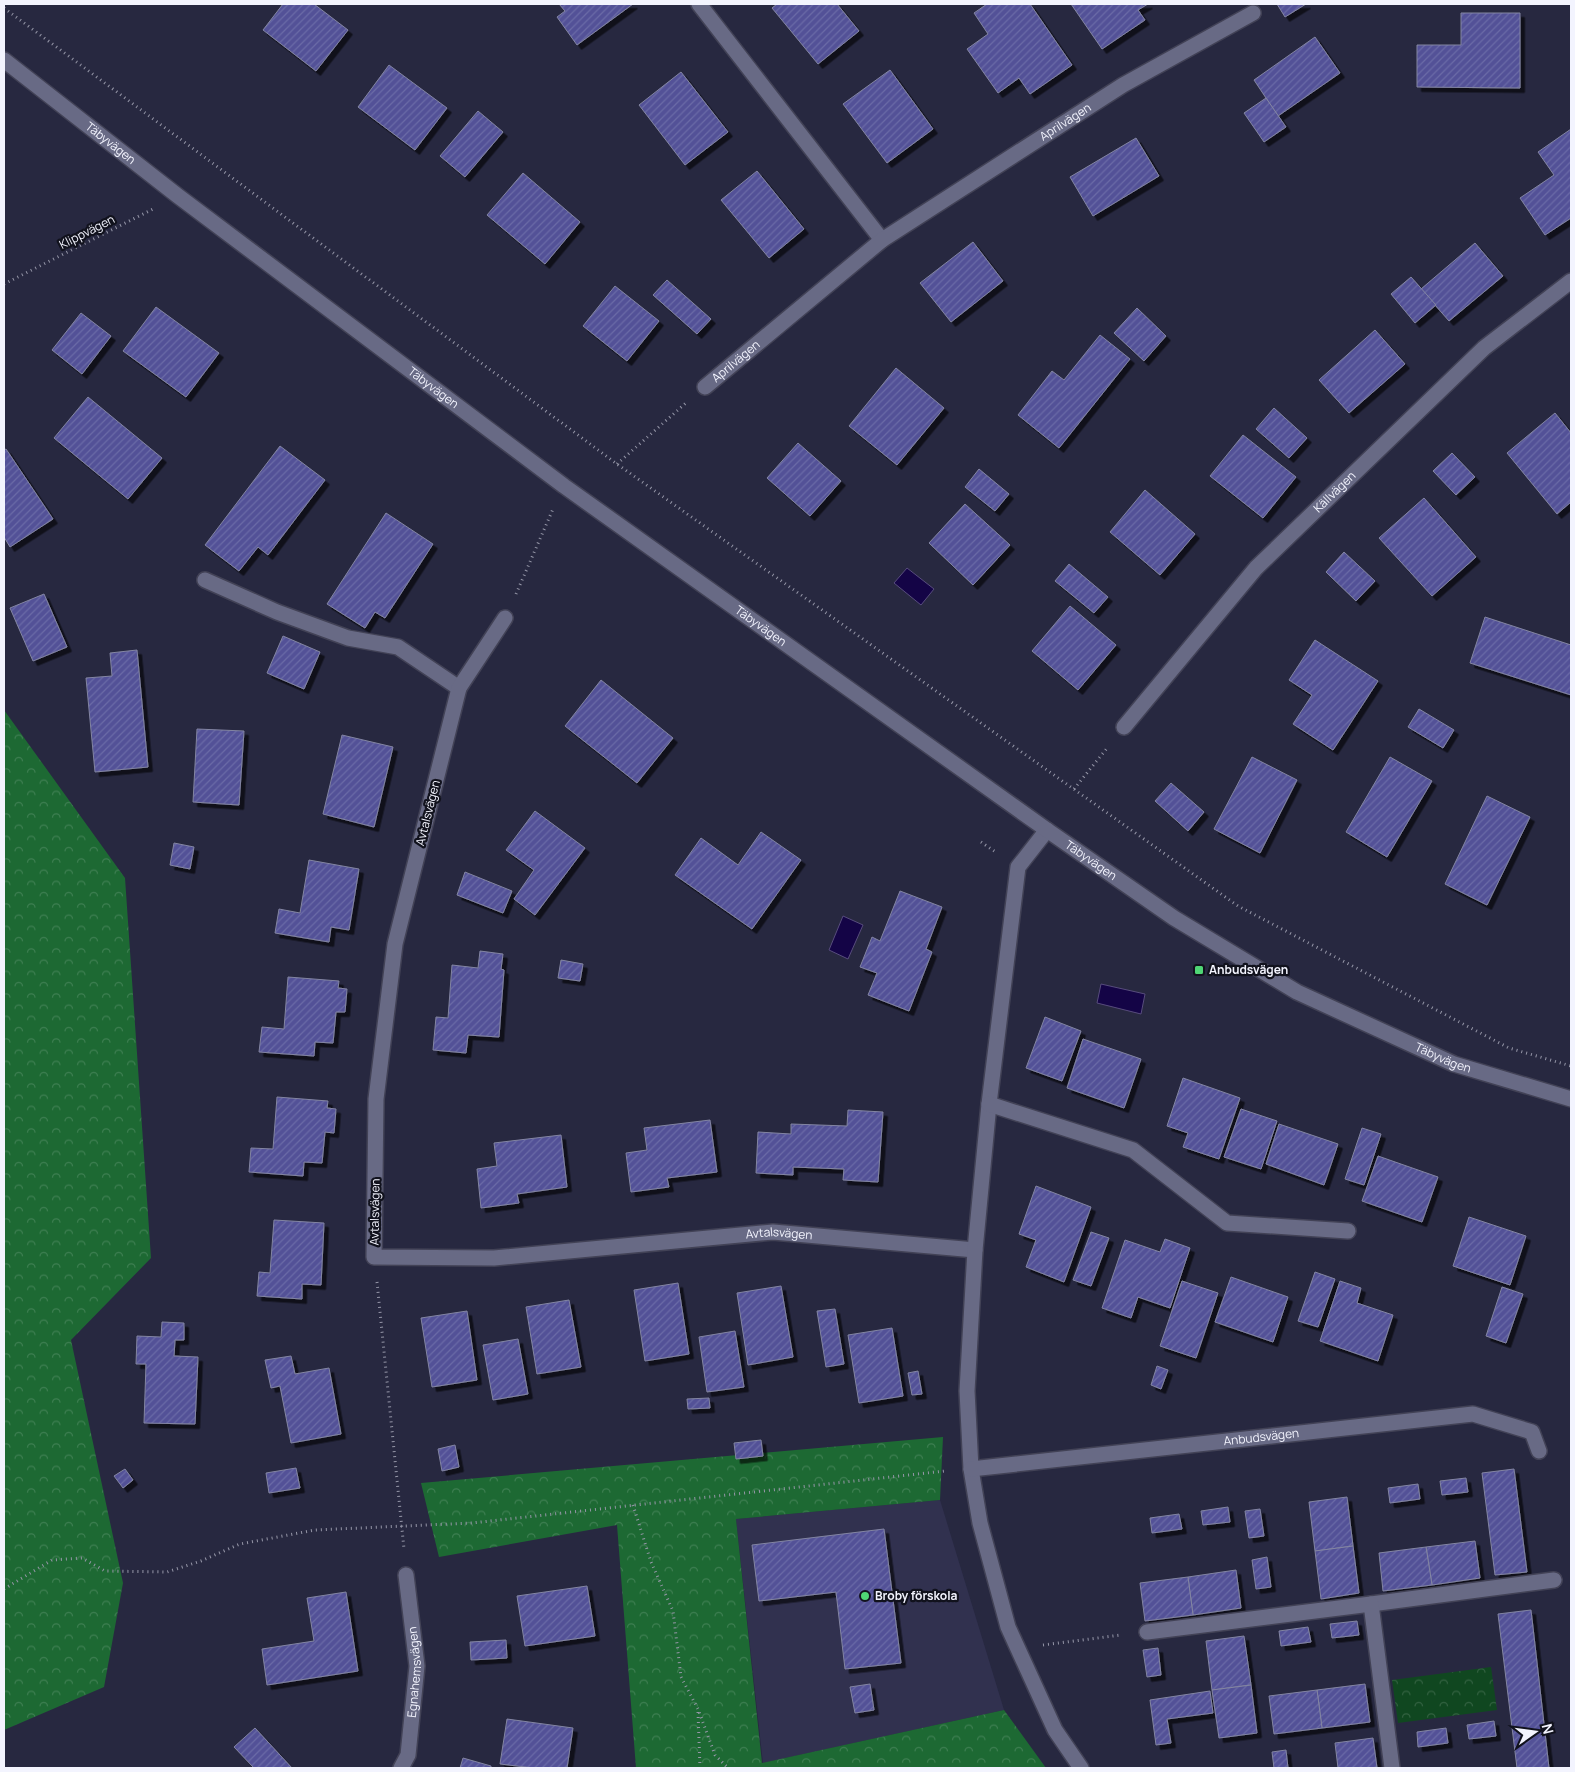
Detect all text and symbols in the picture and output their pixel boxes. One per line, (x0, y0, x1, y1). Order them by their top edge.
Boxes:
street label: Aprilvägen (1036, 99, 1094, 145)
street label: Täbyvägen (82, 118, 139, 168)
street label: Klippvägen (56, 210, 117, 253)
street label: Aprilvägen (708, 336, 763, 386)
street label: Täbyvägen (405, 363, 462, 412)
street label: Källvägen (1309, 467, 1359, 516)
street label: Täbyvägen (732, 601, 790, 650)
street label: Avtalsvägen (411, 778, 444, 847)
street label: Täbyvägen (1062, 836, 1121, 884)
place label: Anbudsvägen (1209, 961, 1288, 978)
marker: Anbudsvägen (1193, 964, 1205, 976)
street label: Täbyvägen (1412, 1038, 1473, 1077)
street label: Avtalsvägen (365, 1178, 384, 1246)
street label: Avtalsvägen (745, 1223, 813, 1243)
street label: Anbudsvägen (1223, 1424, 1300, 1449)
place label: Broby förskola (875, 1587, 958, 1604)
marker: Broby förskola (859, 1590, 871, 1602)
street label: Egnahemsvägen (403, 1626, 425, 1719)
north arrow (1510, 1707, 1560, 1757)
text: N (1538, 1722, 1559, 1736)

